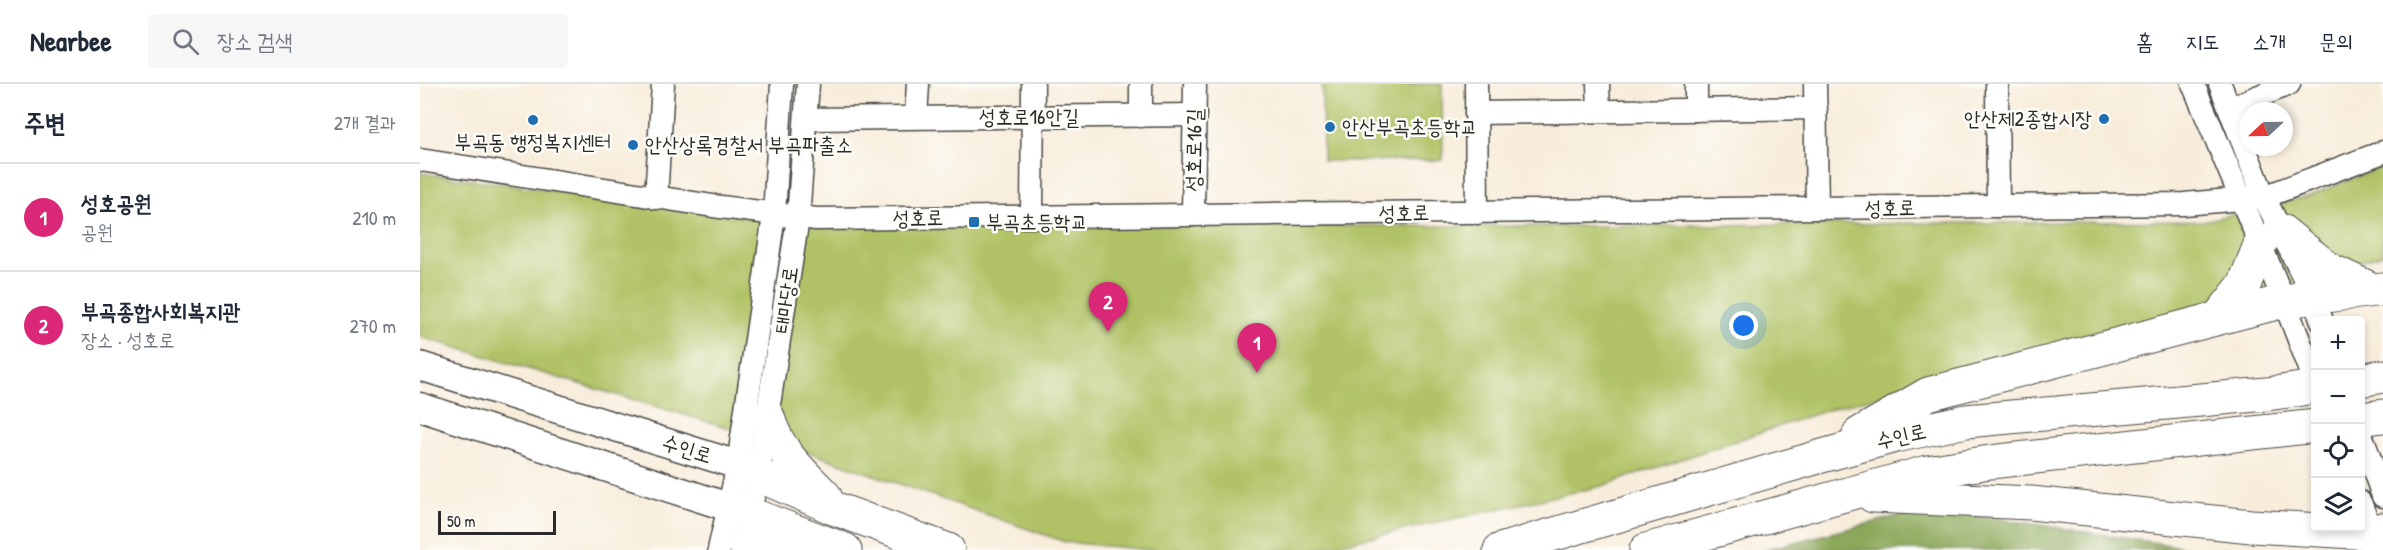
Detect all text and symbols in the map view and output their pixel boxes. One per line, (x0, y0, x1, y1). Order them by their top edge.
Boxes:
search box (148, 14, 568, 68)
text: Nearbee (30, 22, 112, 60)
icon: search (169, 25, 202, 58)
text: 장소 검색 (217, 26, 293, 56)
text: 홈 (2136, 27, 2153, 56)
text: 지도 (2186, 27, 2219, 56)
text: 소개 (2252, 27, 2286, 56)
text: 문의 (2319, 27, 2353, 56)
street label: 성호로16안길 (979, 102, 1079, 131)
north arrow (2239, 102, 2293, 156)
place label: 안산제2종합시장 (1964, 104, 2092, 133)
text: 주변 (24, 105, 66, 140)
street label: 성호로16길 (1178, 108, 1209, 192)
text: 2개 결과 (334, 109, 396, 136)
place label: 안산부곡초등학교 (1342, 112, 1477, 141)
marker: 안산제2종합시장 (2097, 112, 2111, 126)
marker: 부곡동 행정복지센터 (526, 113, 540, 127)
marker: 안산부곡초등학교 (1323, 120, 1337, 134)
place label: 부곡동 행정복지센터 (455, 127, 611, 156)
place label: 안산상록경찰서 부곡파출소 (645, 130, 853, 159)
marker: 안산상록경찰서 부곡파출소 (626, 138, 640, 152)
text: 성호공원 (81, 188, 152, 218)
street label: 성호로 (1864, 193, 1916, 222)
street label: 성호로 (1378, 198, 1430, 227)
street label: 성호로 (892, 203, 944, 232)
text: 1 (40, 204, 47, 231)
text: 210 m (352, 204, 396, 231)
place label: 부곡초등학교 (986, 207, 1087, 236)
marker: 부곡초등학교 (967, 215, 981, 229)
text: 공원 (81, 218, 113, 245)
street label: 태마당로 (766, 264, 805, 335)
pin: 2 (1088, 282, 1128, 332)
text: 부곡종합사회복지관 (81, 296, 240, 326)
your location (1729, 311, 1758, 340)
text: 2 (39, 312, 48, 339)
text: 270 m (350, 312, 396, 339)
map controls (2311, 316, 2365, 532)
button: + (2311, 316, 2365, 370)
pin: 1 (1238, 324, 1276, 373)
text: 장소 · 성호로 (81, 326, 175, 353)
button: − (2311, 370, 2365, 424)
street label: 수인로 (1873, 416, 1929, 455)
button: locate (2311, 424, 2365, 478)
street label: 수인로 (659, 427, 716, 470)
button: layers (2311, 478, 2365, 532)
scale bar (438, 508, 556, 536)
text: 50 m (447, 510, 476, 532)

